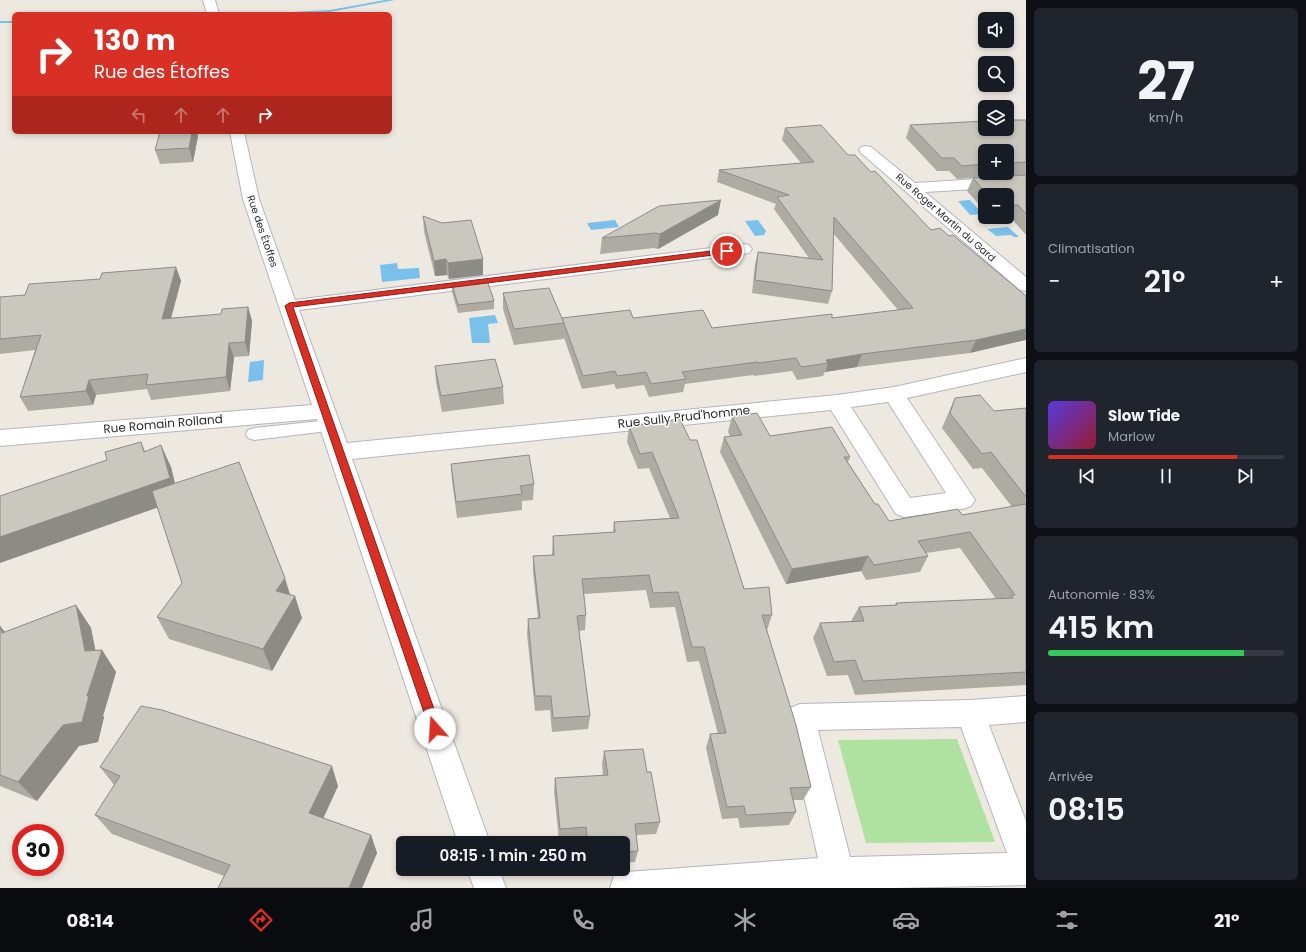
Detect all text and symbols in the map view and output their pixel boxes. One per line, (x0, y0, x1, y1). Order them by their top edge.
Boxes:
map controls (978, 12, 1014, 224)
button: sound (978, 12, 1014, 48)
text: 130 m (94, 21, 175, 60)
icon: right (28, 28, 80, 80)
text: 27 (1137, 45, 1195, 118)
button: search (978, 56, 1014, 92)
text: Rue des Étoffes (94, 59, 230, 84)
button: layers (978, 100, 1014, 136)
icon: left (128, 104, 150, 126)
icon: ahead (170, 104, 192, 126)
icon: ahead (212, 104, 234, 126)
icon: right (254, 104, 276, 126)
text: km/h (1149, 108, 1183, 127)
button: + (978, 144, 1014, 180)
street label: Rue Roger Martin du Gard (892, 170, 999, 265)
button: − (978, 188, 1014, 224)
street label: Rue des Étoffes (243, 193, 282, 269)
pin (710, 234, 744, 268)
text: Climatisation (1048, 239, 1135, 258)
icon: arrive (716, 240, 738, 262)
text: 21° (1144, 260, 1185, 303)
text: − (1048, 266, 1060, 297)
text: + (1269, 266, 1284, 297)
street label: Rue Sully Prud'homme (617, 401, 751, 432)
text: Slow Tide (1108, 405, 1180, 426)
street label: Rue Romain Rolland (103, 410, 223, 437)
text: Marlow (1108, 427, 1155, 446)
icon: previous (1076, 465, 1098, 487)
icon: pause (1155, 465, 1177, 487)
icon: next (1234, 465, 1256, 487)
text: Autonomie · 83% (1048, 585, 1155, 604)
text: 415 km (1048, 606, 1154, 649)
position arrow (414, 708, 456, 750)
text: Arrivée (1048, 767, 1093, 786)
text: 08:15 (1048, 788, 1125, 831)
speed limit sign: 30 (12, 824, 64, 876)
text: 08:15 · 1 min · 250 m (440, 845, 586, 866)
icon: directions (247, 906, 275, 934)
icon: music (408, 906, 436, 934)
icon: phone (569, 906, 597, 934)
icon: climate (731, 906, 759, 934)
icon: car (892, 906, 920, 934)
icon: filters (1053, 906, 1081, 934)
text: 08:14 (67, 908, 114, 933)
text: 21° (1214, 908, 1239, 933)

